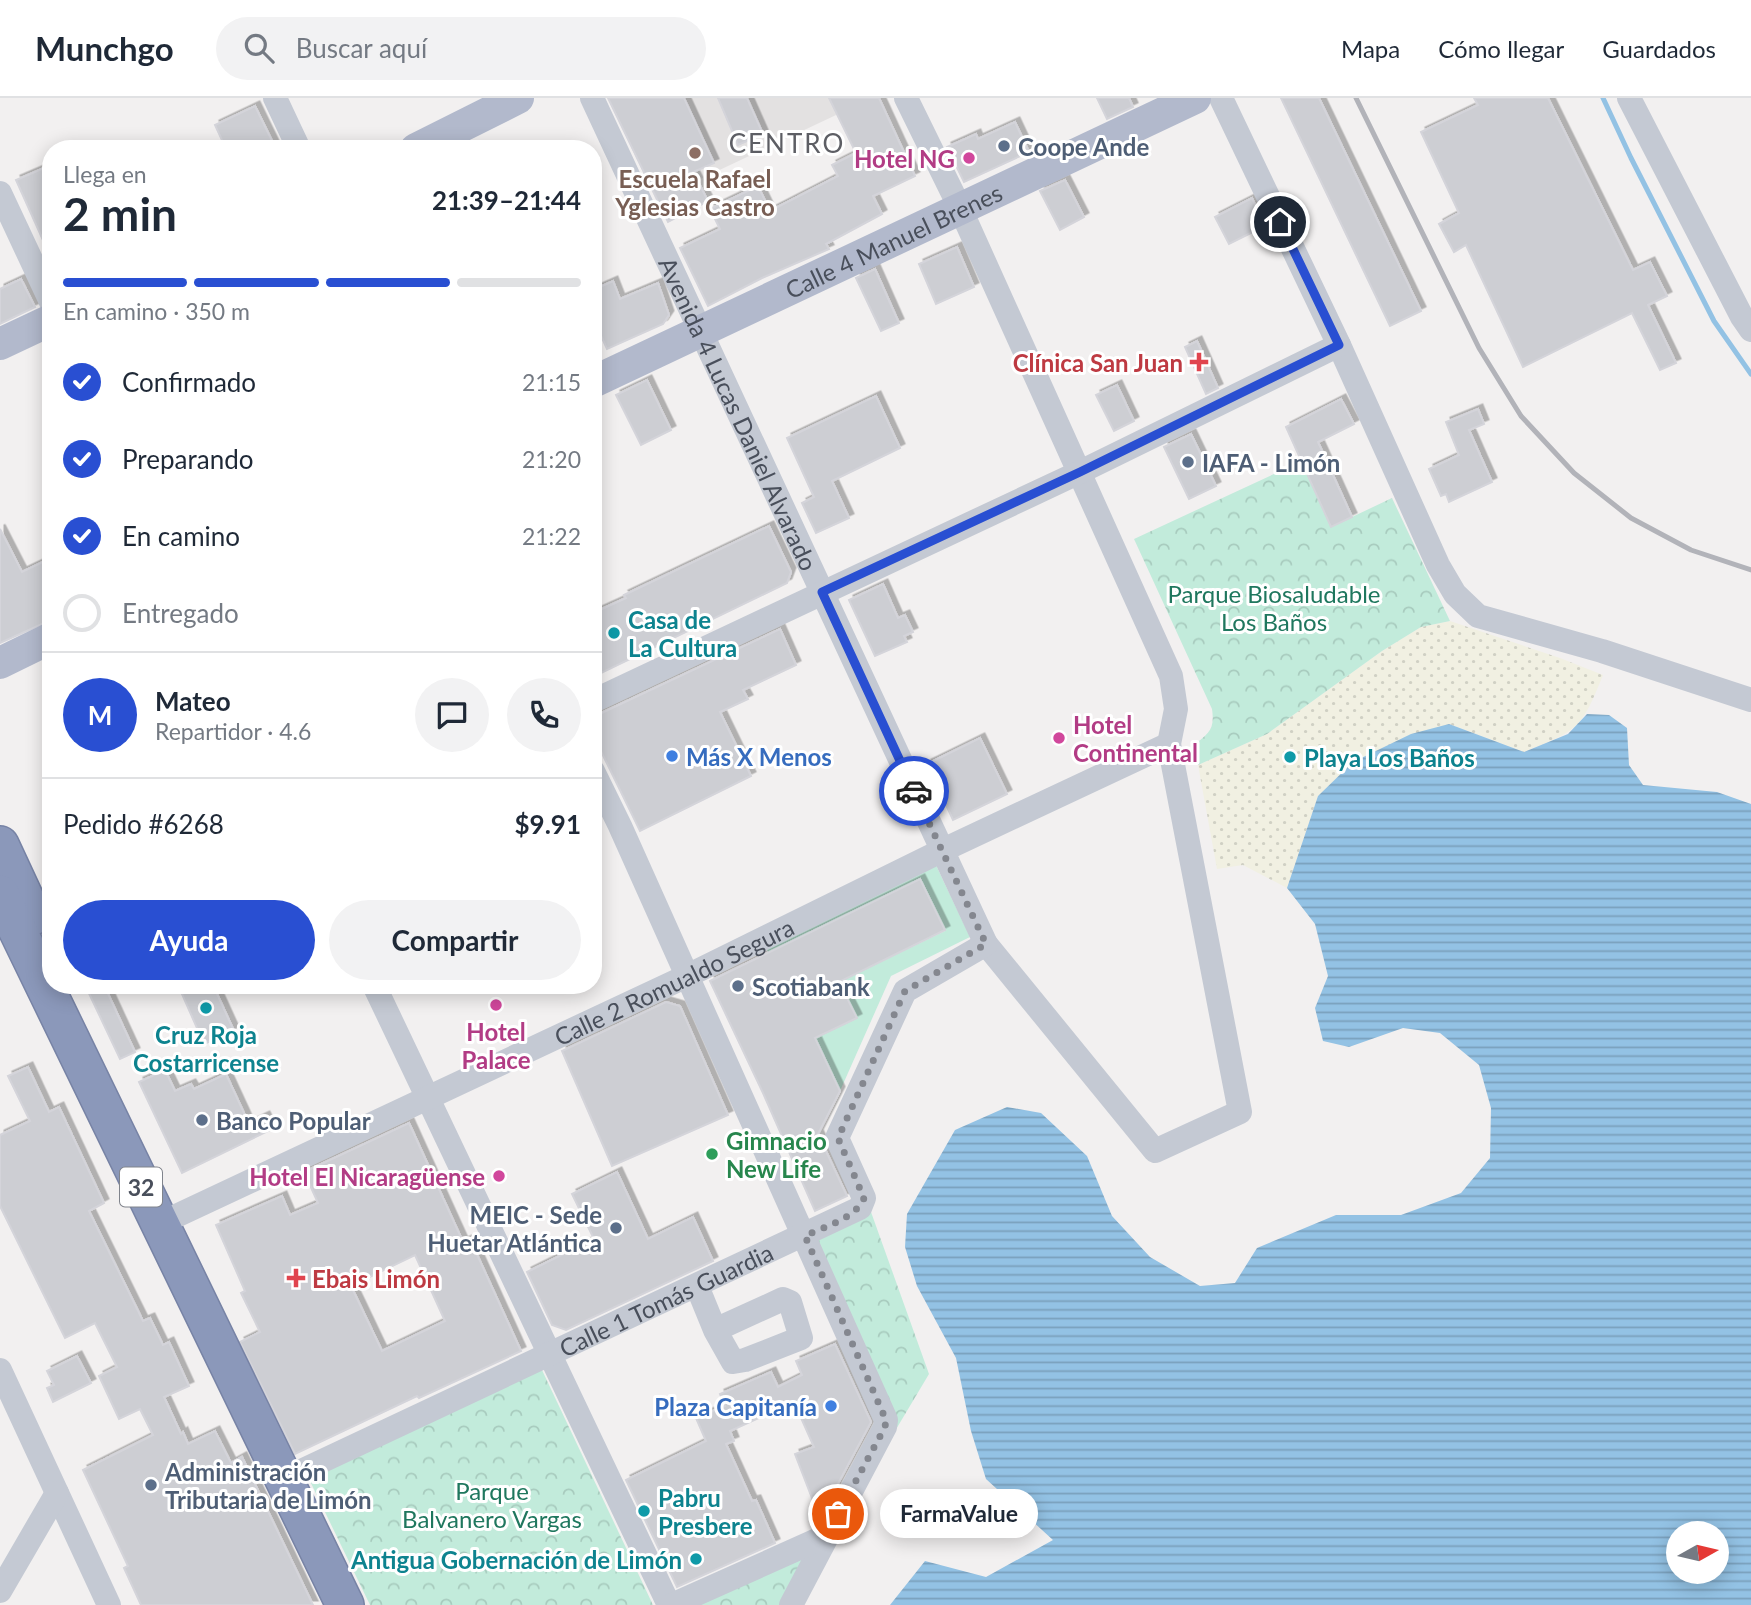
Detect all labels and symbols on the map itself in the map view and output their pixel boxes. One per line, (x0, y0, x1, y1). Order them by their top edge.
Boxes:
district label: CENTRO (729, 127, 845, 159)
place label: Coope Ande (1018, 132, 1149, 161)
marker: Coope Ande (996, 138, 1012, 154)
place label: Hotel NG (854, 144, 955, 173)
marker: Escuela Rafael Yglesias Castro (687, 145, 703, 161)
marker: Hotel NG (961, 150, 977, 166)
place label: Escuela Rafael Yglesias Castro (614, 164, 775, 221)
street label: Calle 4 Manuel Brenes (780, 177, 1006, 304)
pin (1250, 192, 1310, 252)
street label: Avenida 4 Lucas Daniel Alvarado (654, 252, 824, 575)
place label: Clínica San Juan (1013, 348, 1183, 377)
marker: Clínica San Juan (1189, 352, 1209, 372)
place label: IAFA - Limón (1202, 448, 1340, 477)
marker: IAFA - Limón (1180, 454, 1196, 470)
park label: Parque Biosaludable Los Baños (1167, 579, 1381, 636)
place label: Casa de La Cultura (628, 605, 737, 662)
marker: Casa de La Cultura (606, 625, 622, 641)
place label: Hotel Continental (1073, 710, 1198, 767)
marker: Hotel Continental (1051, 730, 1067, 746)
place label: Más X Menos (686, 742, 832, 771)
place label: Playa Los Baños (1304, 743, 1475, 772)
marker: Más X Menos (664, 748, 680, 764)
marker: Playa Los Baños (1282, 749, 1298, 765)
courier (879, 756, 949, 826)
street label: Calle 2 Romualdo Segura (549, 911, 798, 1051)
place label: Scotiabank (752, 972, 870, 1001)
marker: Scotiabank (730, 978, 746, 994)
marker: Hotel Palace (488, 997, 504, 1013)
marker: Cruz Roja Costarricense (198, 1000, 214, 1016)
place label: Hotel Palace (462, 1017, 531, 1074)
place label: Cruz Roja Costarricense (133, 1020, 279, 1077)
place label: Banco Popular (216, 1106, 371, 1135)
marker: Banco Popular (194, 1112, 210, 1128)
place label: Gimnacio New Life (726, 1126, 827, 1183)
marker: Gimnacio New Life (704, 1146, 720, 1162)
place label: Hotel El Nicaragüense (249, 1162, 485, 1191)
road number: 32 (120, 1168, 162, 1206)
marker: Hotel El Nicaragüense (491, 1168, 507, 1184)
place label: MEIC - Sede Huetar Atlántica (427, 1200, 602, 1257)
marker: MEIC - Sede Huetar Atlántica (608, 1220, 624, 1236)
street label: Calle 1 Tomás Guardia (554, 1237, 777, 1362)
place label: Ebais Limón (312, 1264, 440, 1293)
marker: Ebais Limón (286, 1268, 306, 1288)
place label: Plaza Capitanía (654, 1392, 817, 1421)
marker: Plaza Capitanía (823, 1398, 839, 1414)
place label: Administración Tributaria de Limón (164, 1457, 372, 1514)
park label: Parque Balvanero Vargas (402, 1476, 582, 1533)
marker: Administración Tributaria de Limón (143, 1477, 159, 1493)
place label: Pabru Presbere (658, 1483, 753, 1540)
pin (808, 1484, 868, 1544)
callout: FarmaValue (880, 1490, 1038, 1538)
marker: Pabru Presbere (636, 1503, 652, 1519)
north arrow (1666, 1521, 1729, 1584)
place label: Antigua Gobernación de Limón (350, 1545, 682, 1574)
marker: Antigua Gobernación de Limón (688, 1551, 704, 1567)

